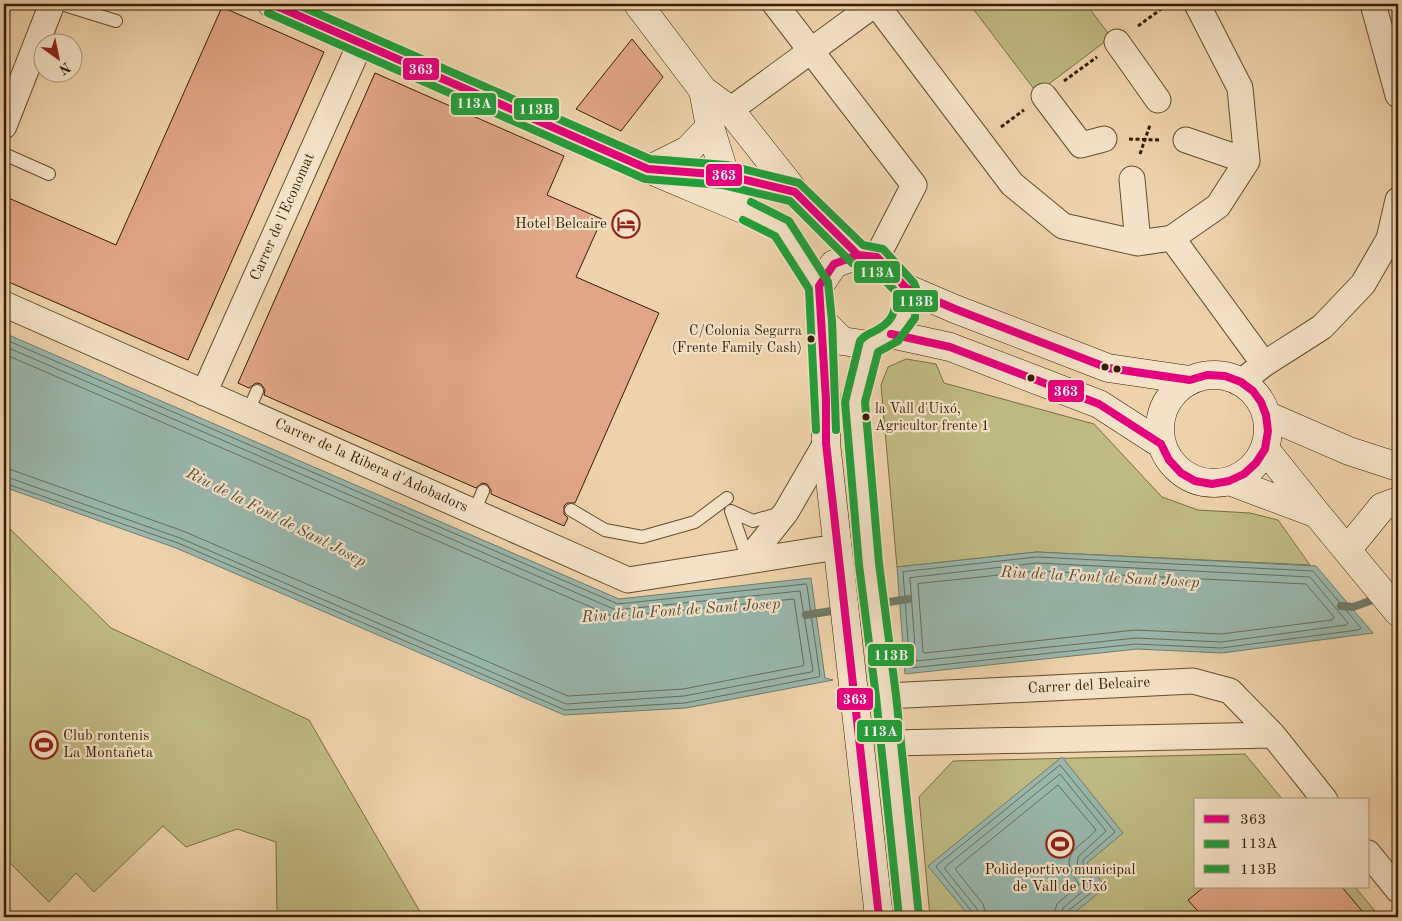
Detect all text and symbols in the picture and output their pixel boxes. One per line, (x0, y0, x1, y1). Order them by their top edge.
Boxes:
north arrow (32, 32, 82, 82)
line badge: 363 (402, 57, 440, 81)
text: N (56, 59, 73, 77)
text: 363 (409, 63, 433, 77)
line badge: 113A (450, 92, 497, 116)
text: 113A (457, 97, 492, 111)
line badge: 113B (513, 97, 560, 121)
text: 113B (519, 103, 553, 117)
street label: Carrer de l'Economat (248, 151, 318, 283)
line badge: 363 (705, 163, 743, 187)
text: 363 (712, 169, 736, 183)
hotel icon: Hotel Belcaire (611, 209, 641, 239)
place label: Hotel Belcaire (515, 217, 607, 232)
line badge: 113A (853, 260, 901, 284)
text: 113A (860, 266, 895, 280)
line badge: 113B (892, 289, 939, 313)
text: 113B (899, 295, 933, 309)
place label: C/Colonia Segarra (Frente Family Cash) (672, 324, 802, 355)
marker: C/Colonia Segarra (Frente Family Cash) (806, 334, 816, 344)
unlabelled marker (1100, 362, 1110, 372)
unlabelled marker (1112, 364, 1122, 374)
unlabelled marker (1026, 373, 1036, 383)
line badge: 363 (1047, 379, 1085, 403)
text: 363 (1054, 385, 1078, 399)
place label: la Vall d'Uixó, Agricultor frente 1 (875, 402, 989, 433)
marker: la Vall d'Uixó, Agricultor frente 1 (861, 412, 871, 422)
street label: Carrer de la Ribera d'Adobadors (272, 416, 470, 516)
water label: Riu de la Font de Sant Josep (183, 465, 369, 571)
water label: Riu de la Font de Sant Josep (999, 565, 1200, 591)
water label: Riu de la Font de Sant Josep (580, 596, 781, 626)
line badge: 113B (867, 643, 915, 667)
text: 113B (874, 649, 908, 663)
street label: Carrer del Belcaire (1028, 675, 1151, 697)
line badge: 363 (836, 687, 874, 711)
text: 363 (843, 693, 867, 707)
line badge: 113A (856, 719, 903, 743)
text: 113A (863, 725, 898, 739)
place label: Club rontenis La Montañeta (63, 729, 154, 761)
sports icon: Club rontenis La Montañeta (29, 730, 59, 760)
legend (1194, 798, 1370, 888)
text: 363 (1240, 813, 1266, 828)
sports icon: Polideportivo municipal de Vall de Uxó (1045, 829, 1075, 859)
text: 113A (1240, 837, 1278, 852)
place label: Polideportivo municipal de Vall de Uxó (984, 863, 1136, 895)
text: 113B (1240, 863, 1276, 878)

